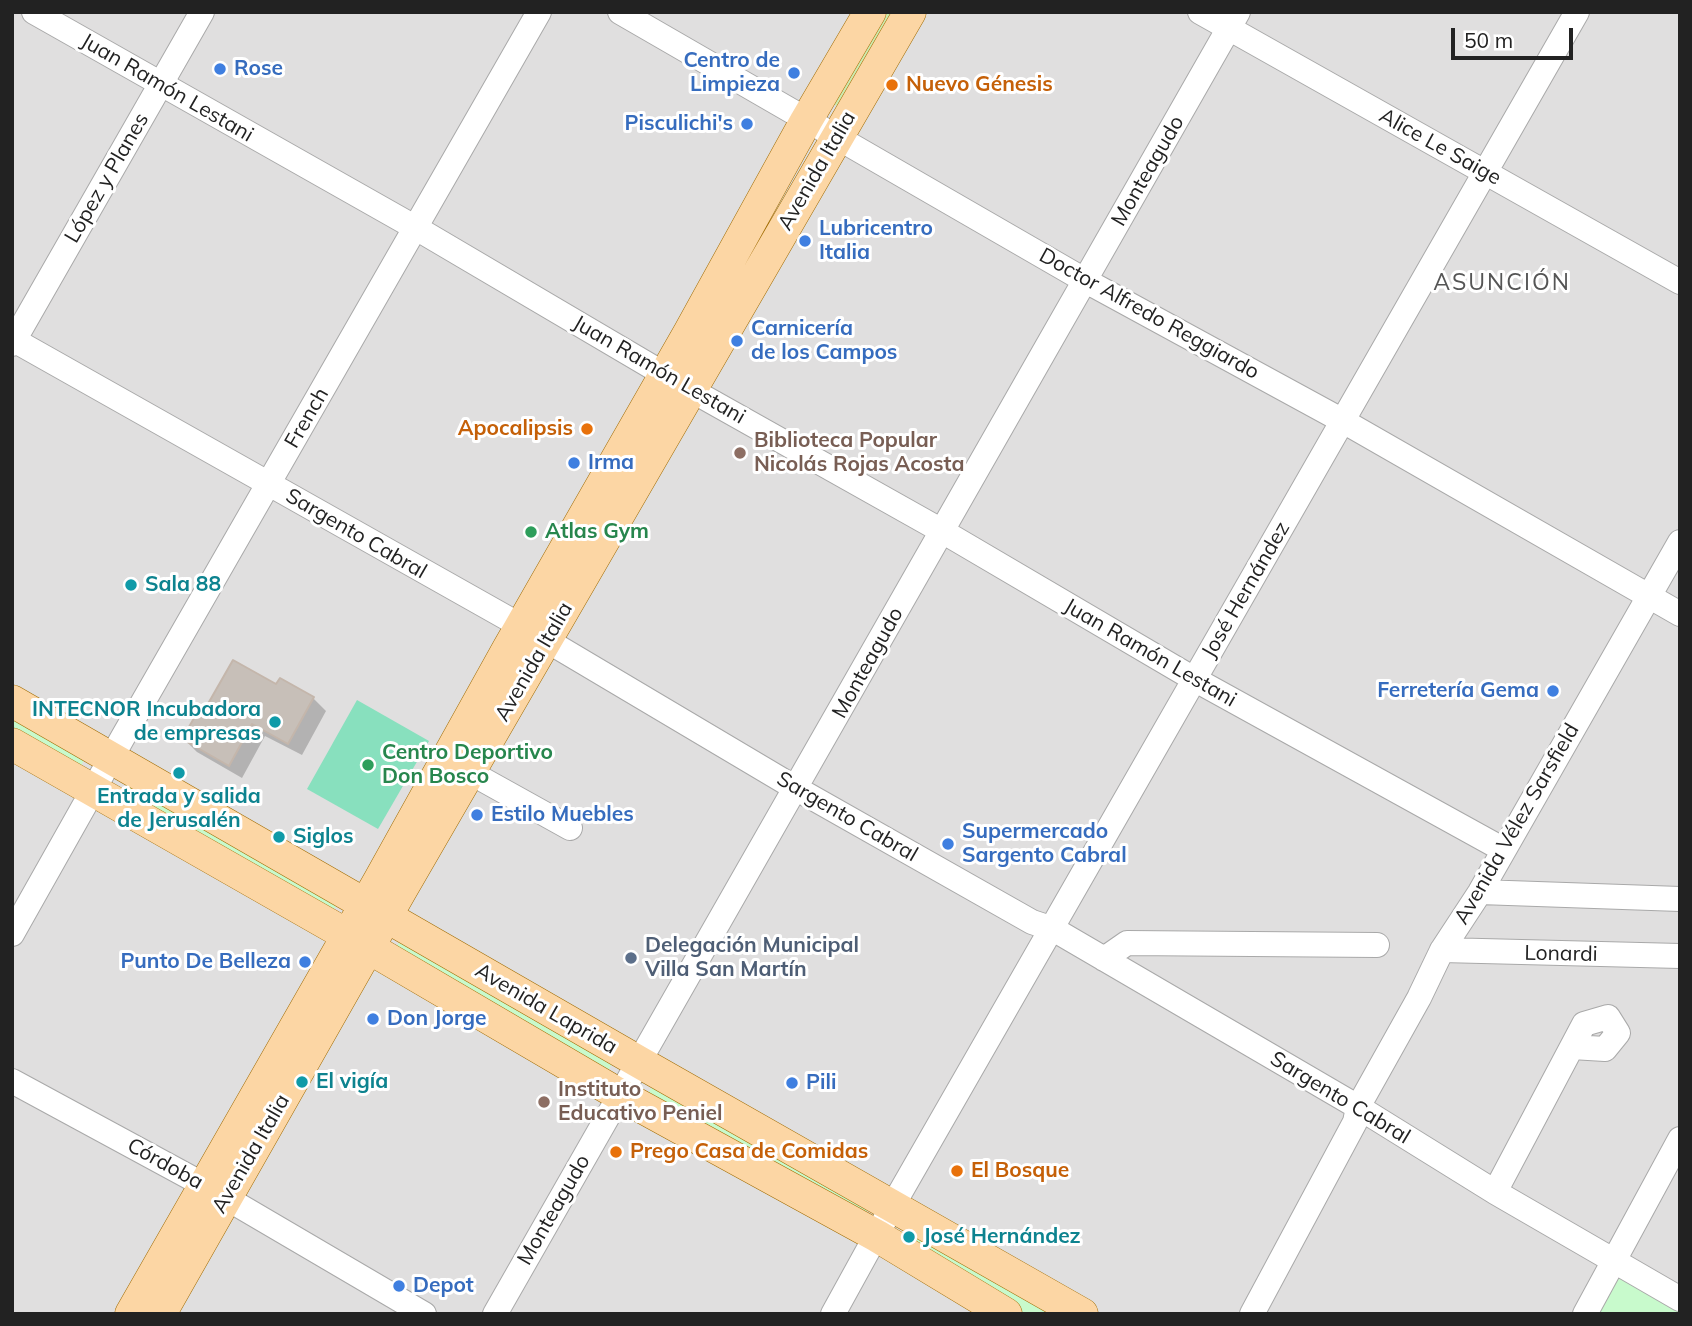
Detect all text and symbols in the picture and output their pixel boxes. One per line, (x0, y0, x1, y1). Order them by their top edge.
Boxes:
scale bar (1454, 14, 1576, 58)
text: 50 m (1464, 27, 1513, 53)
street label: Juan Ramón Lestani (76, 28, 258, 148)
place label: Centro de Limpieza (683, 48, 780, 98)
place label: Rose (234, 56, 283, 82)
marker: Rose (212, 61, 228, 77)
marker: Centro de Limpieza (786, 65, 802, 81)
place label: Nuevo Génesis (906, 72, 1053, 98)
marker: Nuevo Génesis (884, 77, 900, 93)
street label: Alice Le Saige (1375, 103, 1505, 191)
street label: Avenida Italia (773, 107, 861, 235)
street label: López y Planes (60, 109, 154, 247)
place label: Pisculichi's (625, 111, 733, 137)
street label: Monteagudo (1106, 111, 1190, 231)
marker: Pisculichi's (739, 116, 755, 132)
place label: Lubricentro Italia (819, 216, 933, 266)
marker: Lubricentro Italia (797, 233, 813, 249)
street label: Doctor Alfredo Reggiardo (1035, 243, 1263, 385)
district label: ASUNCIÓN (1434, 269, 1570, 297)
street label: Juan Ramón Lestani (568, 310, 750, 430)
place label: Carnicería de los Campos (751, 316, 897, 366)
marker: Carnicería de los Campos (729, 333, 745, 349)
street label: French (280, 383, 334, 453)
place label: Apocalipsis (458, 416, 573, 442)
marker: Apocalipsis (579, 421, 595, 437)
place label: Biblioteca Popular Nicolás Rojas Acosta (754, 428, 964, 478)
marker: Biblioteca Popular Nicolás Rojas Acosta (732, 445, 748, 461)
place label: Irma (588, 450, 634, 476)
marker: Irma (566, 455, 582, 471)
street label: Sargento Cabral (281, 483, 431, 585)
street label: José Hernández (1197, 517, 1295, 663)
place label: Atlas Gym (545, 519, 649, 545)
marker: Atlas Gym (523, 524, 539, 540)
place label: Sala 88 (145, 572, 221, 598)
marker: Sala 88 (123, 577, 139, 593)
street label: Juan Ramón Lestani (1059, 593, 1241, 713)
street label: Avenida Italia (490, 598, 578, 726)
street label: Monteagudo (827, 603, 909, 723)
place label: Ferretería Gema (1377, 678, 1539, 704)
marker: Ferretería Gema (1545, 683, 1561, 699)
place label: INTECNOR Incubadora de empresas (32, 697, 261, 747)
marker: INTECNOR Incubadora de empresas (267, 714, 283, 730)
street label: Avenida Vélez Sarsfield (1449, 719, 1585, 929)
place label: Centro Deportivo Don Bosco (382, 740, 553, 790)
marker: Centro Deportivo Don Bosco (360, 757, 376, 773)
marker: Entrada y salida de Jerusalén (171, 765, 187, 781)
street label: Sargento Cabral (772, 766, 922, 868)
place label: Entrada y salida de Jerusalén (97, 784, 261, 834)
place label: Estilo Muebles (491, 802, 634, 828)
marker: Estilo Muebles (469, 807, 485, 823)
place label: Supermercado Sargento Cabral (962, 819, 1127, 869)
place label: Siglos (293, 824, 354, 850)
marker: Siglos (271, 829, 287, 845)
marker: Supermercado Sargento Cabral (940, 836, 956, 852)
place label: Delegación Municipal Villa San Martín (645, 933, 859, 983)
street label: Lonardi (1524, 941, 1598, 967)
place label: Punto De Belleza (120, 949, 291, 975)
marker: Delegación Municipal Villa San Martín (623, 950, 639, 966)
marker: Punto De Belleza (297, 954, 313, 970)
street label: Avenida Laprida (471, 958, 621, 1060)
place label: Don Jorge (387, 1006, 487, 1032)
marker: Don Jorge (365, 1011, 381, 1027)
street label: Sargento Cabral (1266, 1046, 1414, 1150)
place label: El vigía (316, 1069, 388, 1095)
place label: Pili (806, 1070, 836, 1096)
marker: El vigía (294, 1074, 310, 1090)
marker: Pili (784, 1075, 800, 1091)
place label: Instituto Educativo Peniel (558, 1077, 722, 1127)
street label: Avenida Italia (207, 1090, 295, 1218)
marker: Instituto Educativo Peniel (536, 1094, 552, 1110)
street label: Córdoba (123, 1133, 207, 1195)
place label: Prego Casa de Comidas (630, 1139, 868, 1165)
marker: Prego Casa de Comidas (608, 1144, 624, 1160)
street label: Monteagudo (512, 1150, 596, 1270)
place label: El Bosque (971, 1158, 1069, 1184)
marker: El Bosque (949, 1163, 965, 1179)
place label: José Hernández (923, 1224, 1081, 1250)
marker: José Hernández (901, 1229, 917, 1245)
place label: Depot (413, 1273, 474, 1299)
marker: Depot (391, 1278, 407, 1294)

